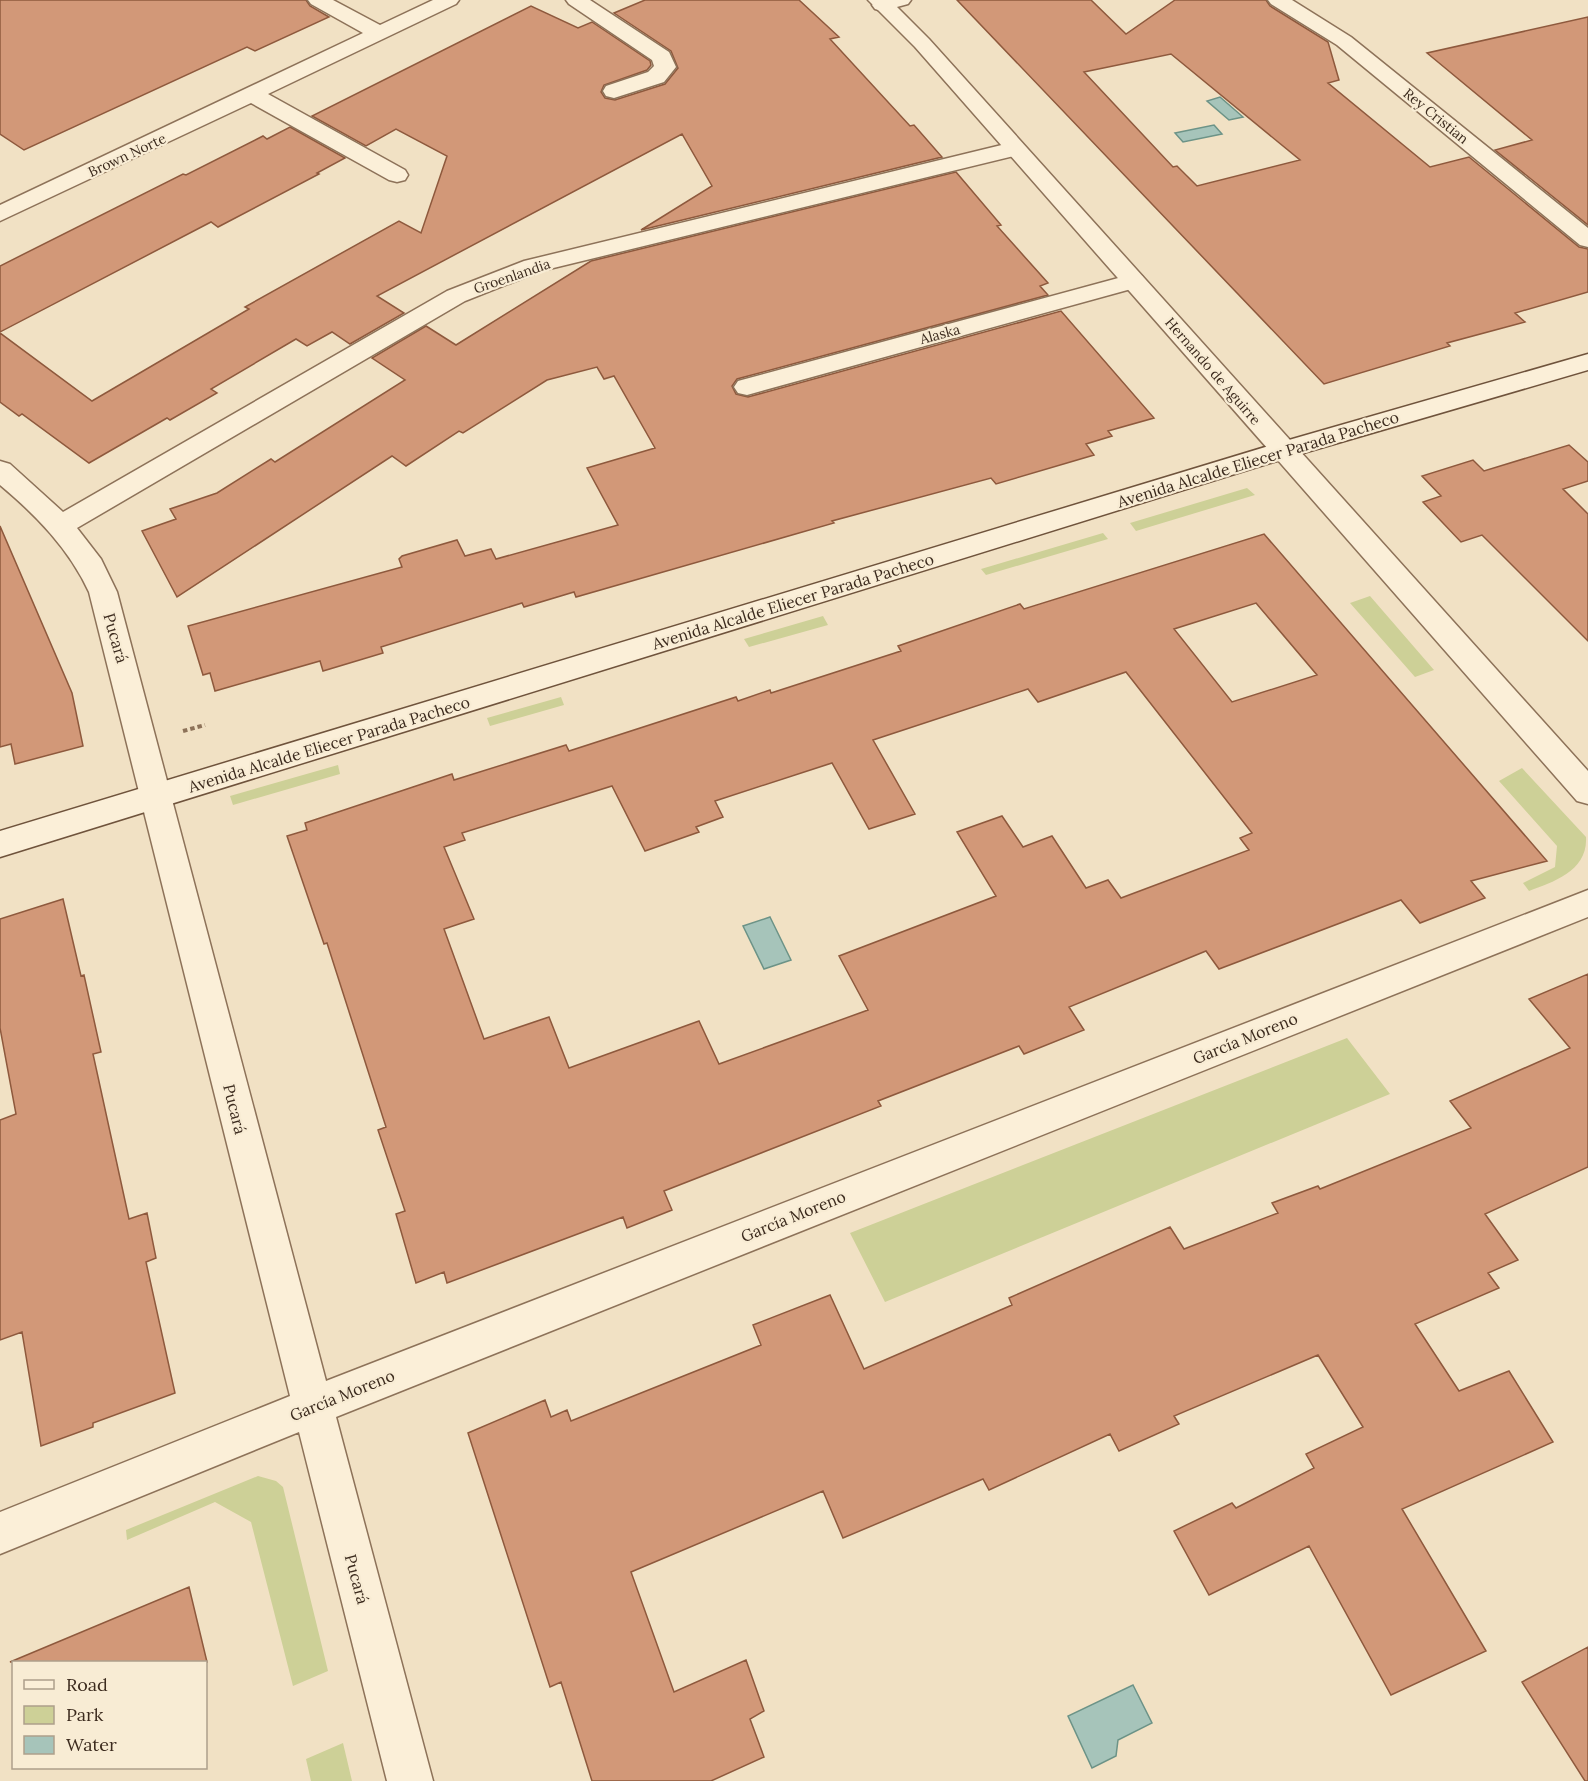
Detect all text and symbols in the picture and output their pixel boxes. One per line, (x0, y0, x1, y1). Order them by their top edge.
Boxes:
street label: Rey Cristian (1400, 84, 1473, 148)
street label: Brown Norte (85, 129, 169, 181)
street label: Groenlandia (471, 254, 553, 298)
street label: Hernando de Aguirre (1161, 313, 1265, 429)
street label: Alaska (917, 320, 962, 348)
street label: Avenida Alcalde Eliecer Parada Pacheco (1114, 407, 1401, 512)
street label: Avenida Alcalde Eliecer Parada Pacheco (649, 549, 936, 654)
street label: Pucará (99, 611, 133, 665)
street label: Avenida Alcalde Eliecer Parada Pacheco (185, 692, 472, 797)
street label: García Moreno (1190, 1008, 1300, 1068)
street label: Pucará (219, 1082, 251, 1136)
street label: García Moreno (738, 1186, 848, 1246)
street label: García Moreno (287, 1365, 397, 1425)
street label: Pucará (341, 1552, 373, 1606)
legend (12, 1661, 207, 1769)
text: Road (66, 1673, 108, 1696)
text: Park (66, 1703, 104, 1726)
text: Water (66, 1733, 117, 1756)

